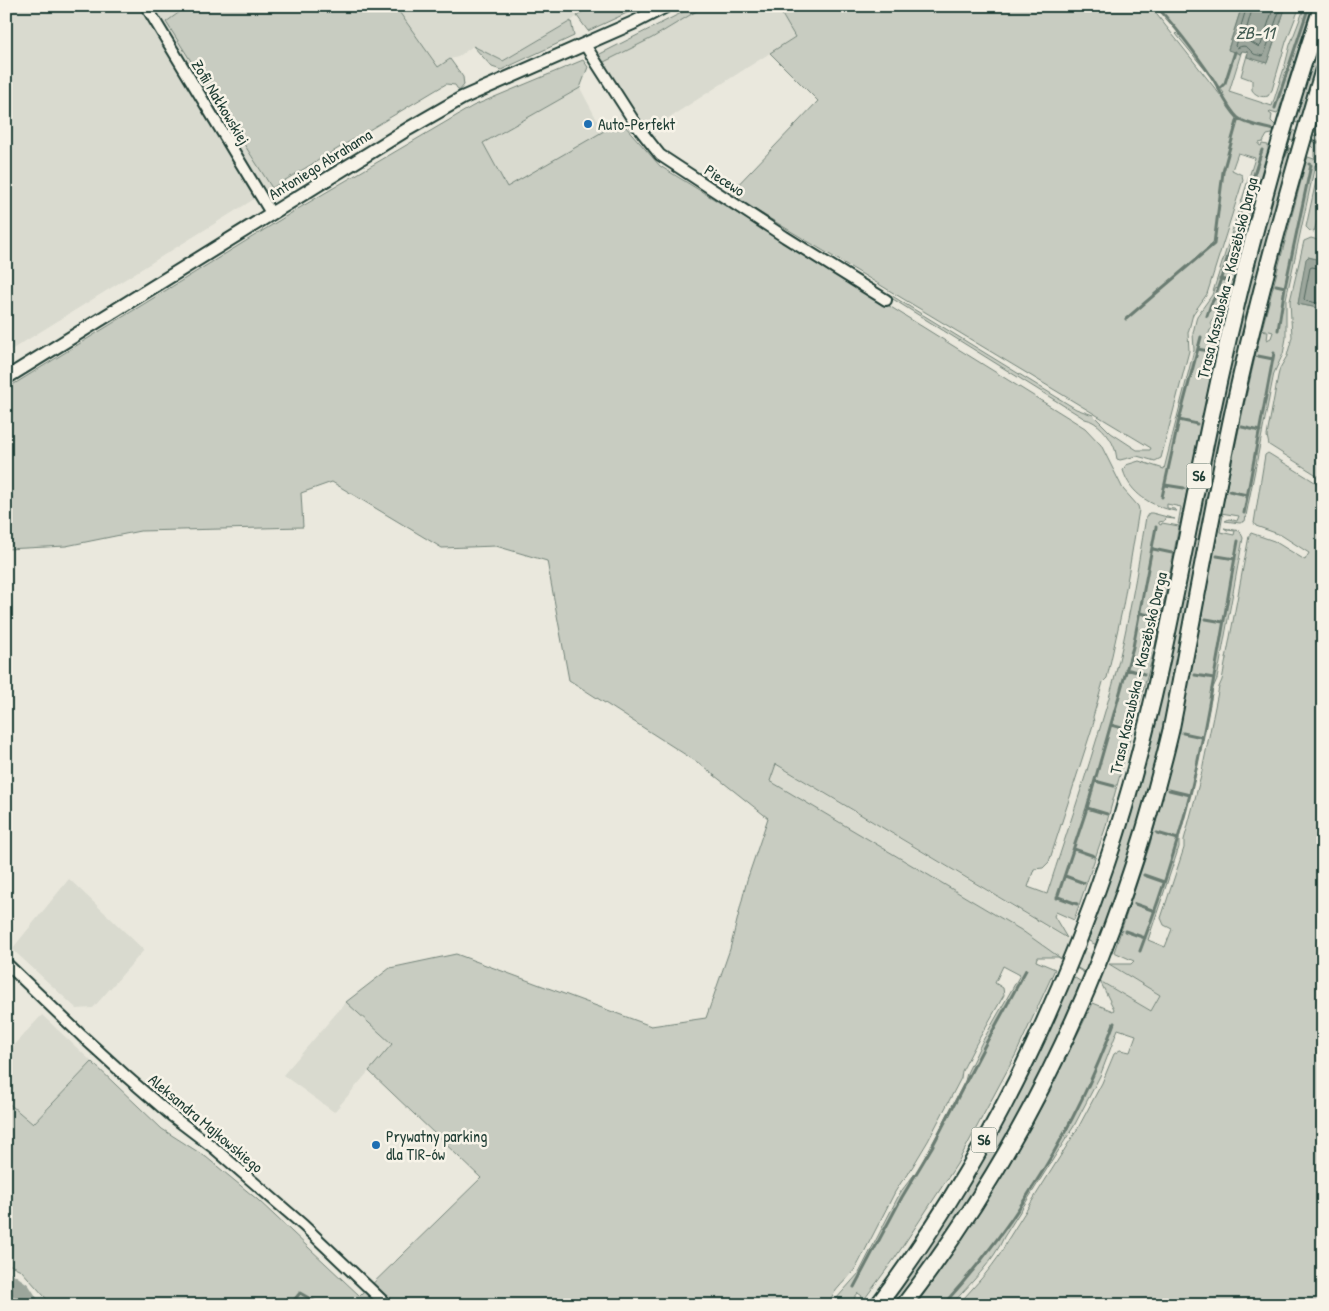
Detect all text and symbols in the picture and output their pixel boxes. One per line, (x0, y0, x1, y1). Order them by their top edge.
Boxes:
water label: ZB-11 (1236, 20, 1277, 45)
street label: Zofii Nałkowskiej (187, 55, 255, 149)
place label: Auto-Perfekt (598, 113, 676, 135)
marker: Auto-Perfekt (582, 118, 594, 130)
street label: Antoniego Abrahama (264, 123, 376, 205)
street label: Piecewo (701, 159, 750, 202)
street label: Trasa Kaszubska – Kaszëbskô Darga (1191, 175, 1263, 381)
road number: S6 (1186, 464, 1212, 488)
street label: Trasa Kaszubska – Kaszëbskô Darga (1104, 570, 1172, 776)
street label: Aleksandra Majkowskiego (144, 1068, 268, 1178)
place label: Prywatny parking dla TIR-ów (386, 1125, 487, 1165)
road number: S6 (972, 1128, 996, 1152)
marker: Prywatny parking dla TIR-ów (370, 1139, 382, 1151)

